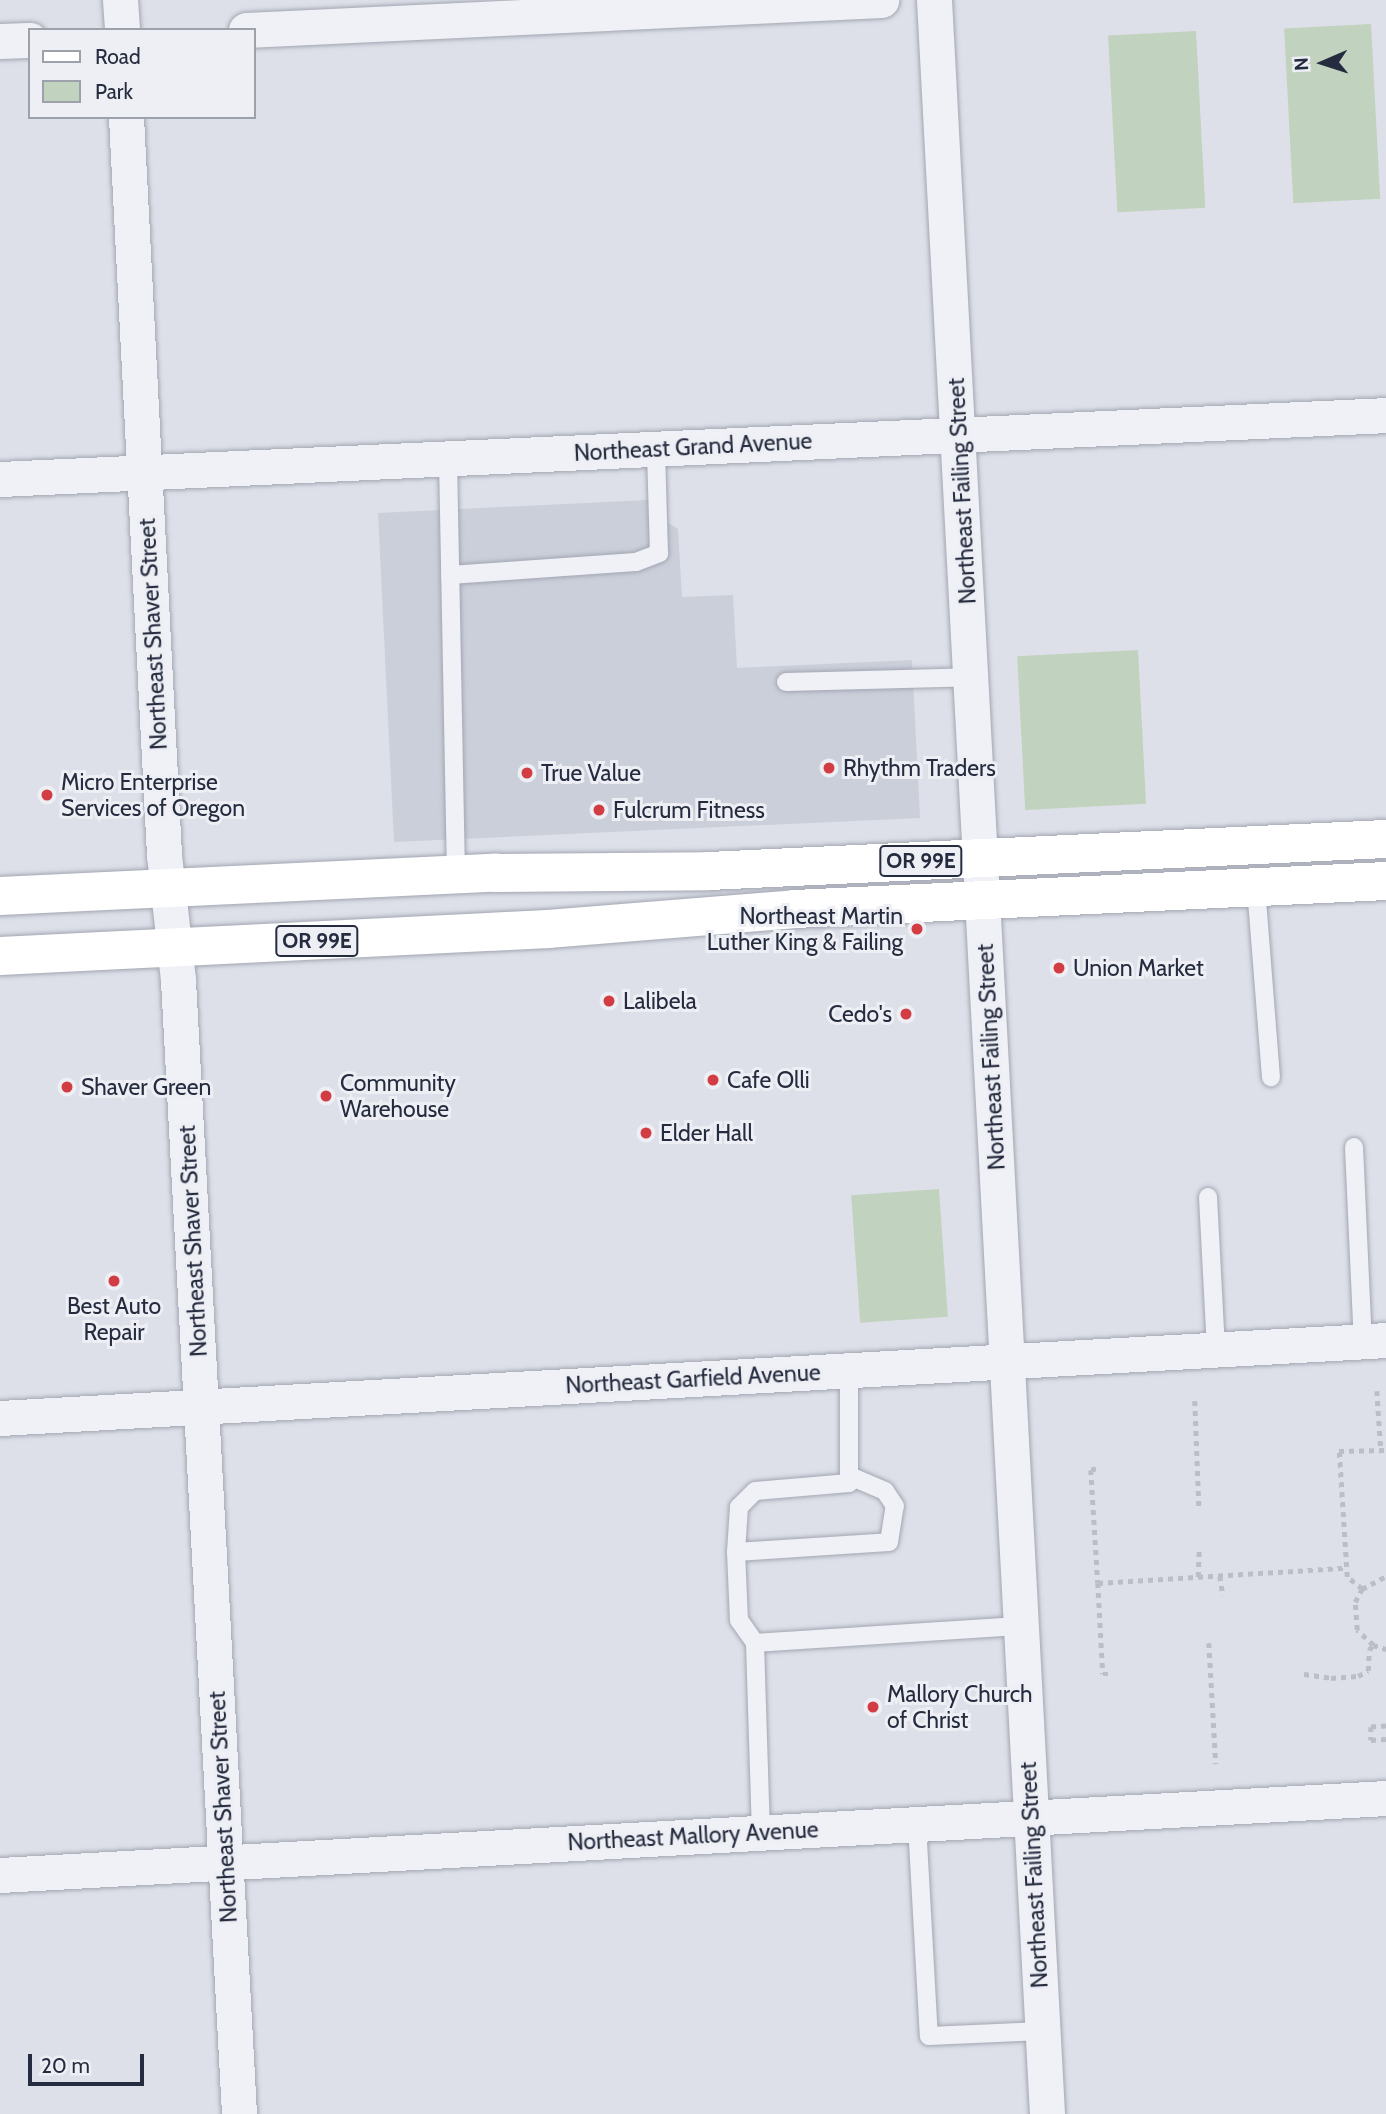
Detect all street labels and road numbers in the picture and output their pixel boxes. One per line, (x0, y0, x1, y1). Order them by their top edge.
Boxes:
street label: Northeast Failing Street (942, 377, 982, 605)
street label: Northeast Grand Avenue (573, 427, 813, 467)
street label: Northeast Shaver Street (133, 517, 173, 751)
road number: OR 99E (879, 844, 963, 878)
road number: OR 99E (275, 923, 359, 958)
street label: Northeast Failing Street (971, 943, 1011, 1171)
street label: Northeast Shaver Street (173, 1124, 213, 1358)
street label: Northeast Garfield Avenue (565, 1359, 821, 1399)
street label: Northeast Shaver Street (203, 1690, 243, 1924)
street label: Northeast Failing Street (1014, 1761, 1054, 1989)
street label: Northeast Mallory Avenue (567, 1816, 819, 1856)

